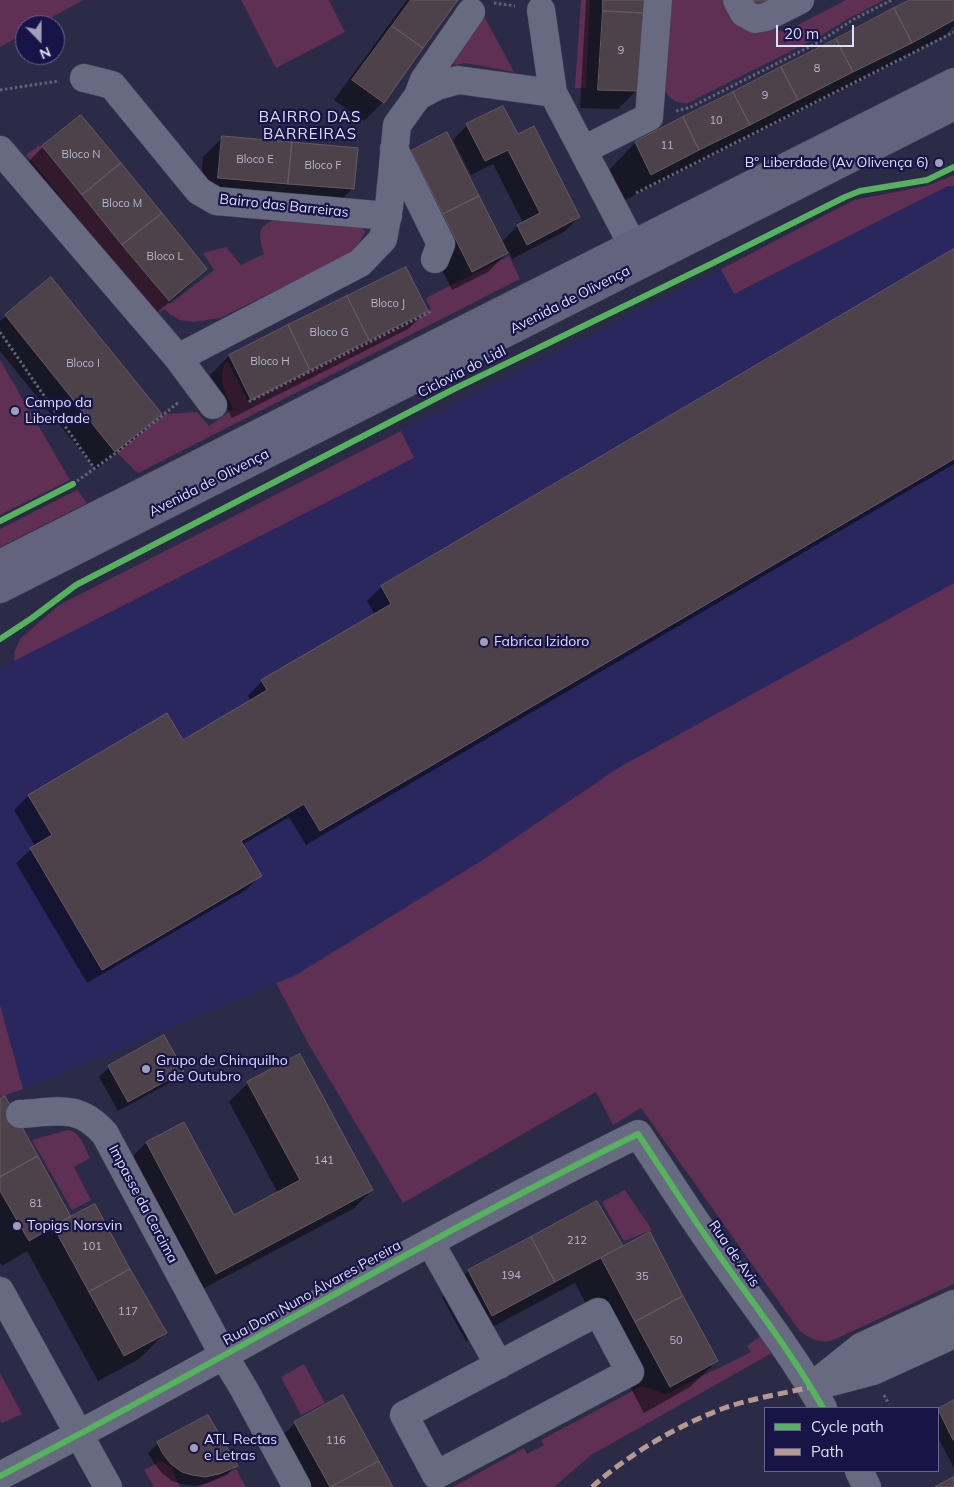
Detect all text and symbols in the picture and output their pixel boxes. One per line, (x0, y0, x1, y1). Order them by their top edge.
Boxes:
north arrow (15, 15, 65, 65)
scale bar (779, 15, 856, 47)
text: 20 m (784, 24, 819, 43)
text: N (37, 43, 54, 63)
house number: 9 (618, 44, 624, 58)
house number: 8 (814, 62, 820, 76)
house number: 9 (762, 89, 768, 103)
district label: BAIRRO DAS BARREIRAS (258, 108, 362, 143)
house number: 10 (709, 114, 723, 128)
house number: 11 (660, 139, 674, 153)
house number: Bloco N (61, 148, 101, 162)
house number: Bloco E (236, 153, 274, 167)
place label: Bº Liberdade (Av Olivença 6) (745, 155, 929, 171)
marker: Bº Liberdade (Av Olivença 6) (933, 157, 945, 169)
house number: Bloco F (304, 159, 342, 173)
street label: Bairro das Barreiras (219, 191, 349, 221)
house number: Bloco M (102, 197, 142, 211)
house number: Bloco L (147, 250, 183, 264)
street label: Avenida de Olivença (507, 262, 633, 338)
house number: Bloco J (371, 297, 405, 311)
house number: Bloco G (310, 326, 348, 340)
street label: Ciclovia do Lidl (415, 343, 509, 401)
house number: Bloco H (250, 355, 290, 369)
house number: Bloco I (66, 357, 100, 371)
place label: Campo da Liberdade (25, 395, 92, 428)
marker: Campo da Liberdade (9, 405, 21, 417)
street label: Avenida de Olivença (146, 445, 272, 521)
place label: Fabrica Izidoro (494, 634, 589, 650)
marker: Fabrica Izidoro (478, 636, 490, 648)
place label: Grupo de Chinquilho 5 de Outubro (156, 1053, 288, 1086)
marker: Grupo de Chinquilho 5 de Outubro (140, 1063, 152, 1075)
street label: Impasse da Cercima (105, 1142, 181, 1266)
house number: 141 (314, 1154, 334, 1168)
house number: 81 (29, 1197, 43, 1211)
place label: Topigs Norsvin (27, 1218, 122, 1234)
street label: Rua de Avis (705, 1218, 763, 1290)
marker: Topigs Norsvin (11, 1220, 23, 1232)
house number: 212 (567, 1234, 587, 1248)
street label: Rua Dom Nuno Álvares Pereira (220, 1237, 404, 1349)
house number: 101 (82, 1240, 102, 1254)
house number: 194 (501, 1269, 521, 1283)
house number: 35 (635, 1270, 649, 1284)
house number: 117 (118, 1305, 138, 1319)
house number: 50 (669, 1334, 683, 1348)
legend (764, 1407, 939, 1472)
text: Cycle path (811, 1417, 884, 1436)
place label: ATL Rectas e Letras (204, 1432, 277, 1464)
house number: 116 (326, 1434, 346, 1448)
marker: ATL Rectas e Letras (188, 1442, 200, 1454)
text: Path (811, 1442, 843, 1461)

